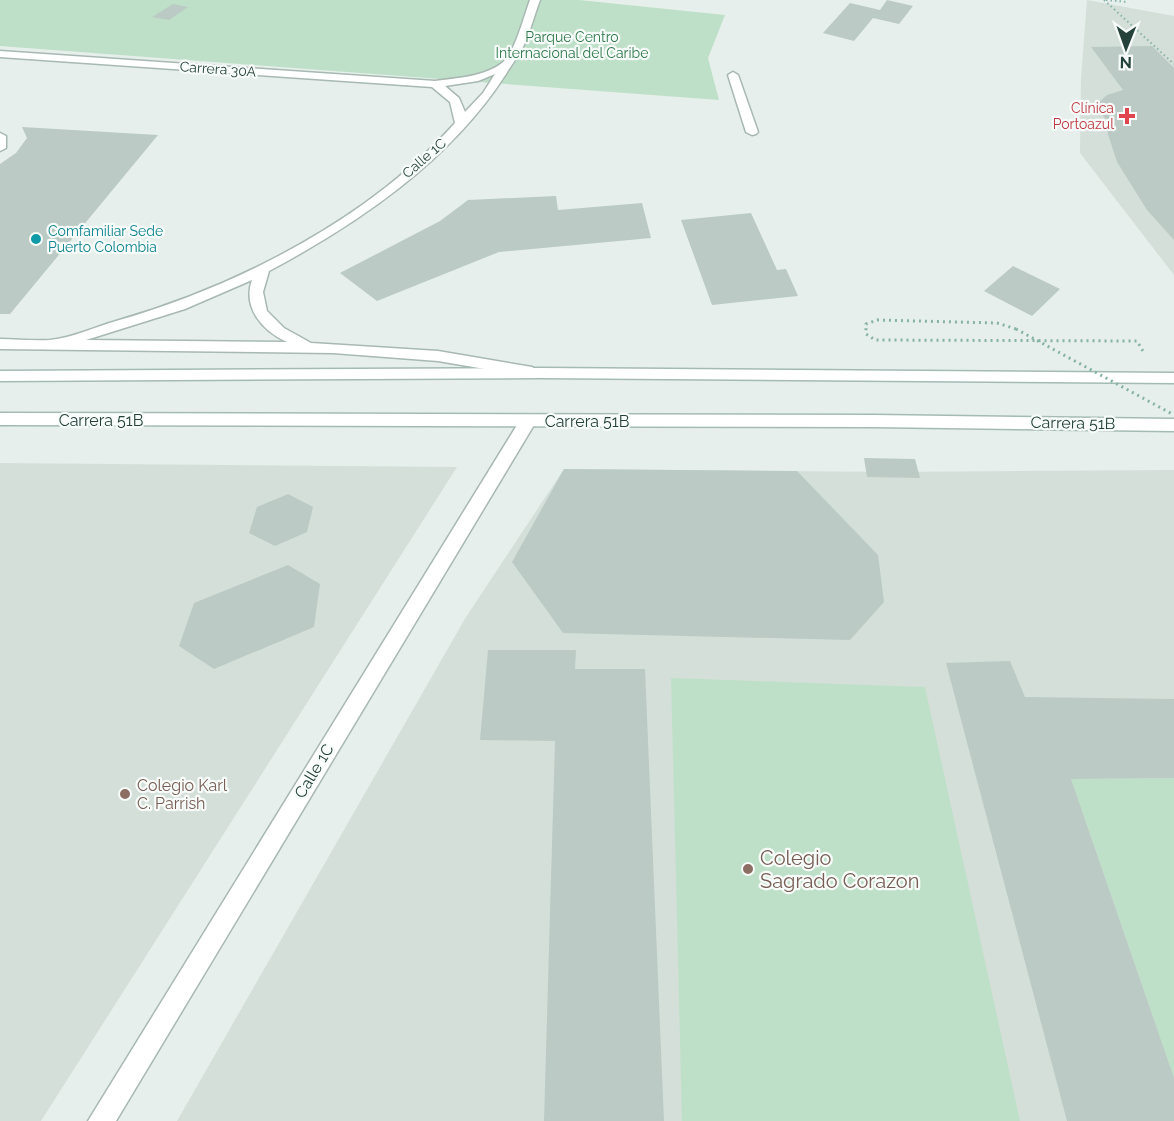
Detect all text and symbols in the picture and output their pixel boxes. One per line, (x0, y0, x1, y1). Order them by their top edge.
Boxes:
north arrow (1096, 18, 1156, 78)
park label: Parque Centro Internacional del Caribe (496, 29, 648, 61)
text: N (1119, 53, 1132, 72)
street label: Carrera 30A (179, 58, 257, 80)
place label: Clínica Portoazul (1053, 100, 1114, 132)
marker: Clínica Portoazul (1118, 107, 1136, 125)
street label: Calle 1C (399, 135, 449, 181)
place label: Comfamiliar Sede Puerto Colombia (48, 223, 163, 255)
marker: Comfamiliar Sede Puerto Colombia (29, 232, 43, 246)
street label: Carrera 51B (59, 411, 143, 430)
street label: Carrera 51B (545, 412, 629, 431)
street label: Carrera 51B (1031, 413, 1115, 433)
street label: Calle 1C (290, 741, 338, 801)
place label: Colegio Karl C. Parrish (137, 776, 228, 813)
marker: Colegio Karl C. Parrish (118, 787, 132, 801)
place label: Colegio Sagrado Corazon (760, 846, 919, 893)
marker: Colegio Sagrado Corazon (741, 862, 755, 876)

